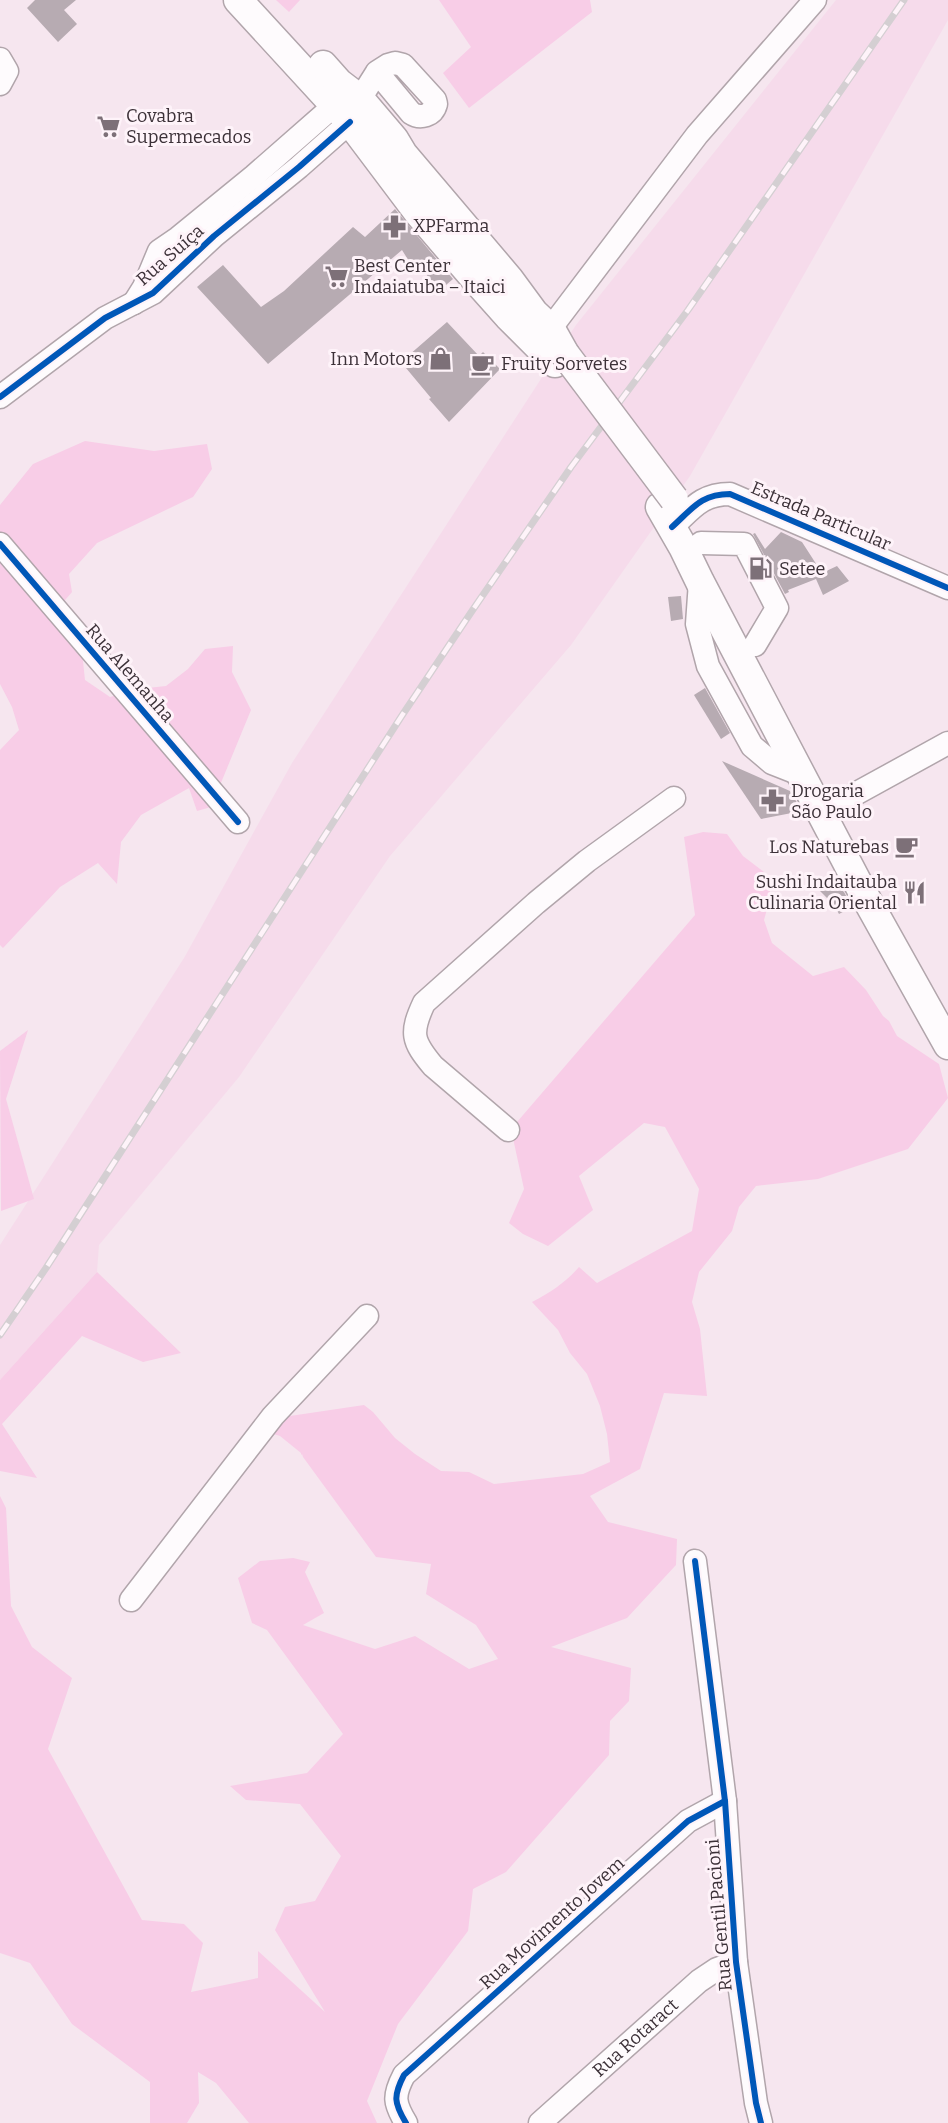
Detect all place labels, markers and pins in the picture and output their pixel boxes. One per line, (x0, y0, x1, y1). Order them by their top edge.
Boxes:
place label: Covabra Supermecados (126, 105, 251, 148)
supermarket icon: Covabra Supermecados (95, 113, 121, 139)
pharmacy icon: XPFarma (382, 213, 408, 239)
place label: XPFarma (413, 215, 490, 237)
place label: Best Center Indaiatuba – Itaici (354, 255, 506, 298)
supermarket icon: Best Center Indaiatuba – Itaici (323, 263, 349, 289)
shop icon: Inn Motors (427, 346, 453, 372)
place label: Inn Motors (330, 348, 422, 370)
cafe icon: Fruity Sorvetes (470, 351, 496, 377)
place label: Fruity Sorvetes (501, 353, 627, 375)
fuel station icon: Setee (748, 556, 774, 582)
place label: Setee (779, 558, 825, 580)
place label: Drogaria São Paulo (791, 780, 872, 823)
pharmacy icon: Drogaria São Paulo (760, 788, 786, 814)
cafe icon: Los Naturebas (894, 834, 920, 860)
place label: Los Naturebas (769, 836, 889, 858)
place label: Sushi Indaitauba Culinaria Oriental (748, 871, 897, 914)
restaurant icon: Sushi Indaitauba Culinaria Oriental (902, 879, 928, 905)

